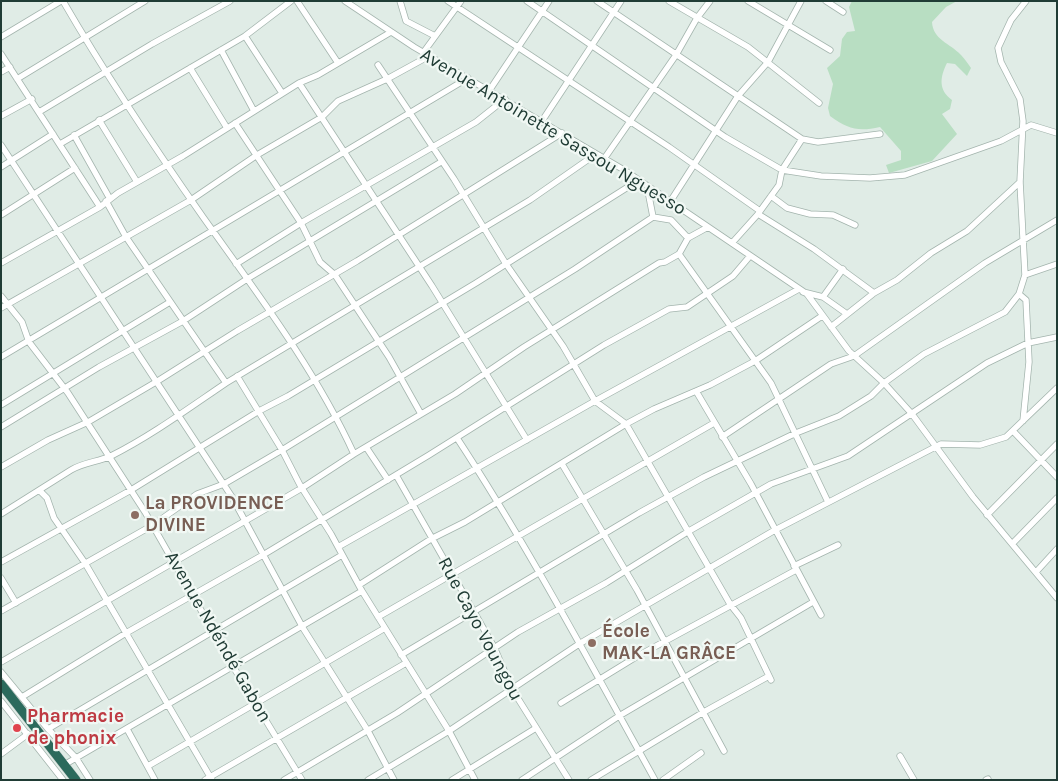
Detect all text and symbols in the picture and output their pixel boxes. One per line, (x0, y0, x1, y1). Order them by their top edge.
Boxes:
street label: Avenue Antoinette Sassou Nguesso (416, 43, 690, 221)
place label: La PROVIDENCE DIVINE (145, 493, 284, 537)
marker: La PROVIDENCE DIVINE (129, 509, 141, 521)
street label: Avenue Ndéndé Gabon (160, 547, 276, 727)
street label: Rue Cayo Voungou (433, 553, 527, 705)
place label: École MAK-LA GRÂCE (602, 621, 736, 665)
marker: École MAK-LA GRÂCE (586, 637, 598, 649)
place label: Pharmacie de phonix (27, 706, 124, 750)
marker: Pharmacie de phonix (11, 722, 23, 734)

